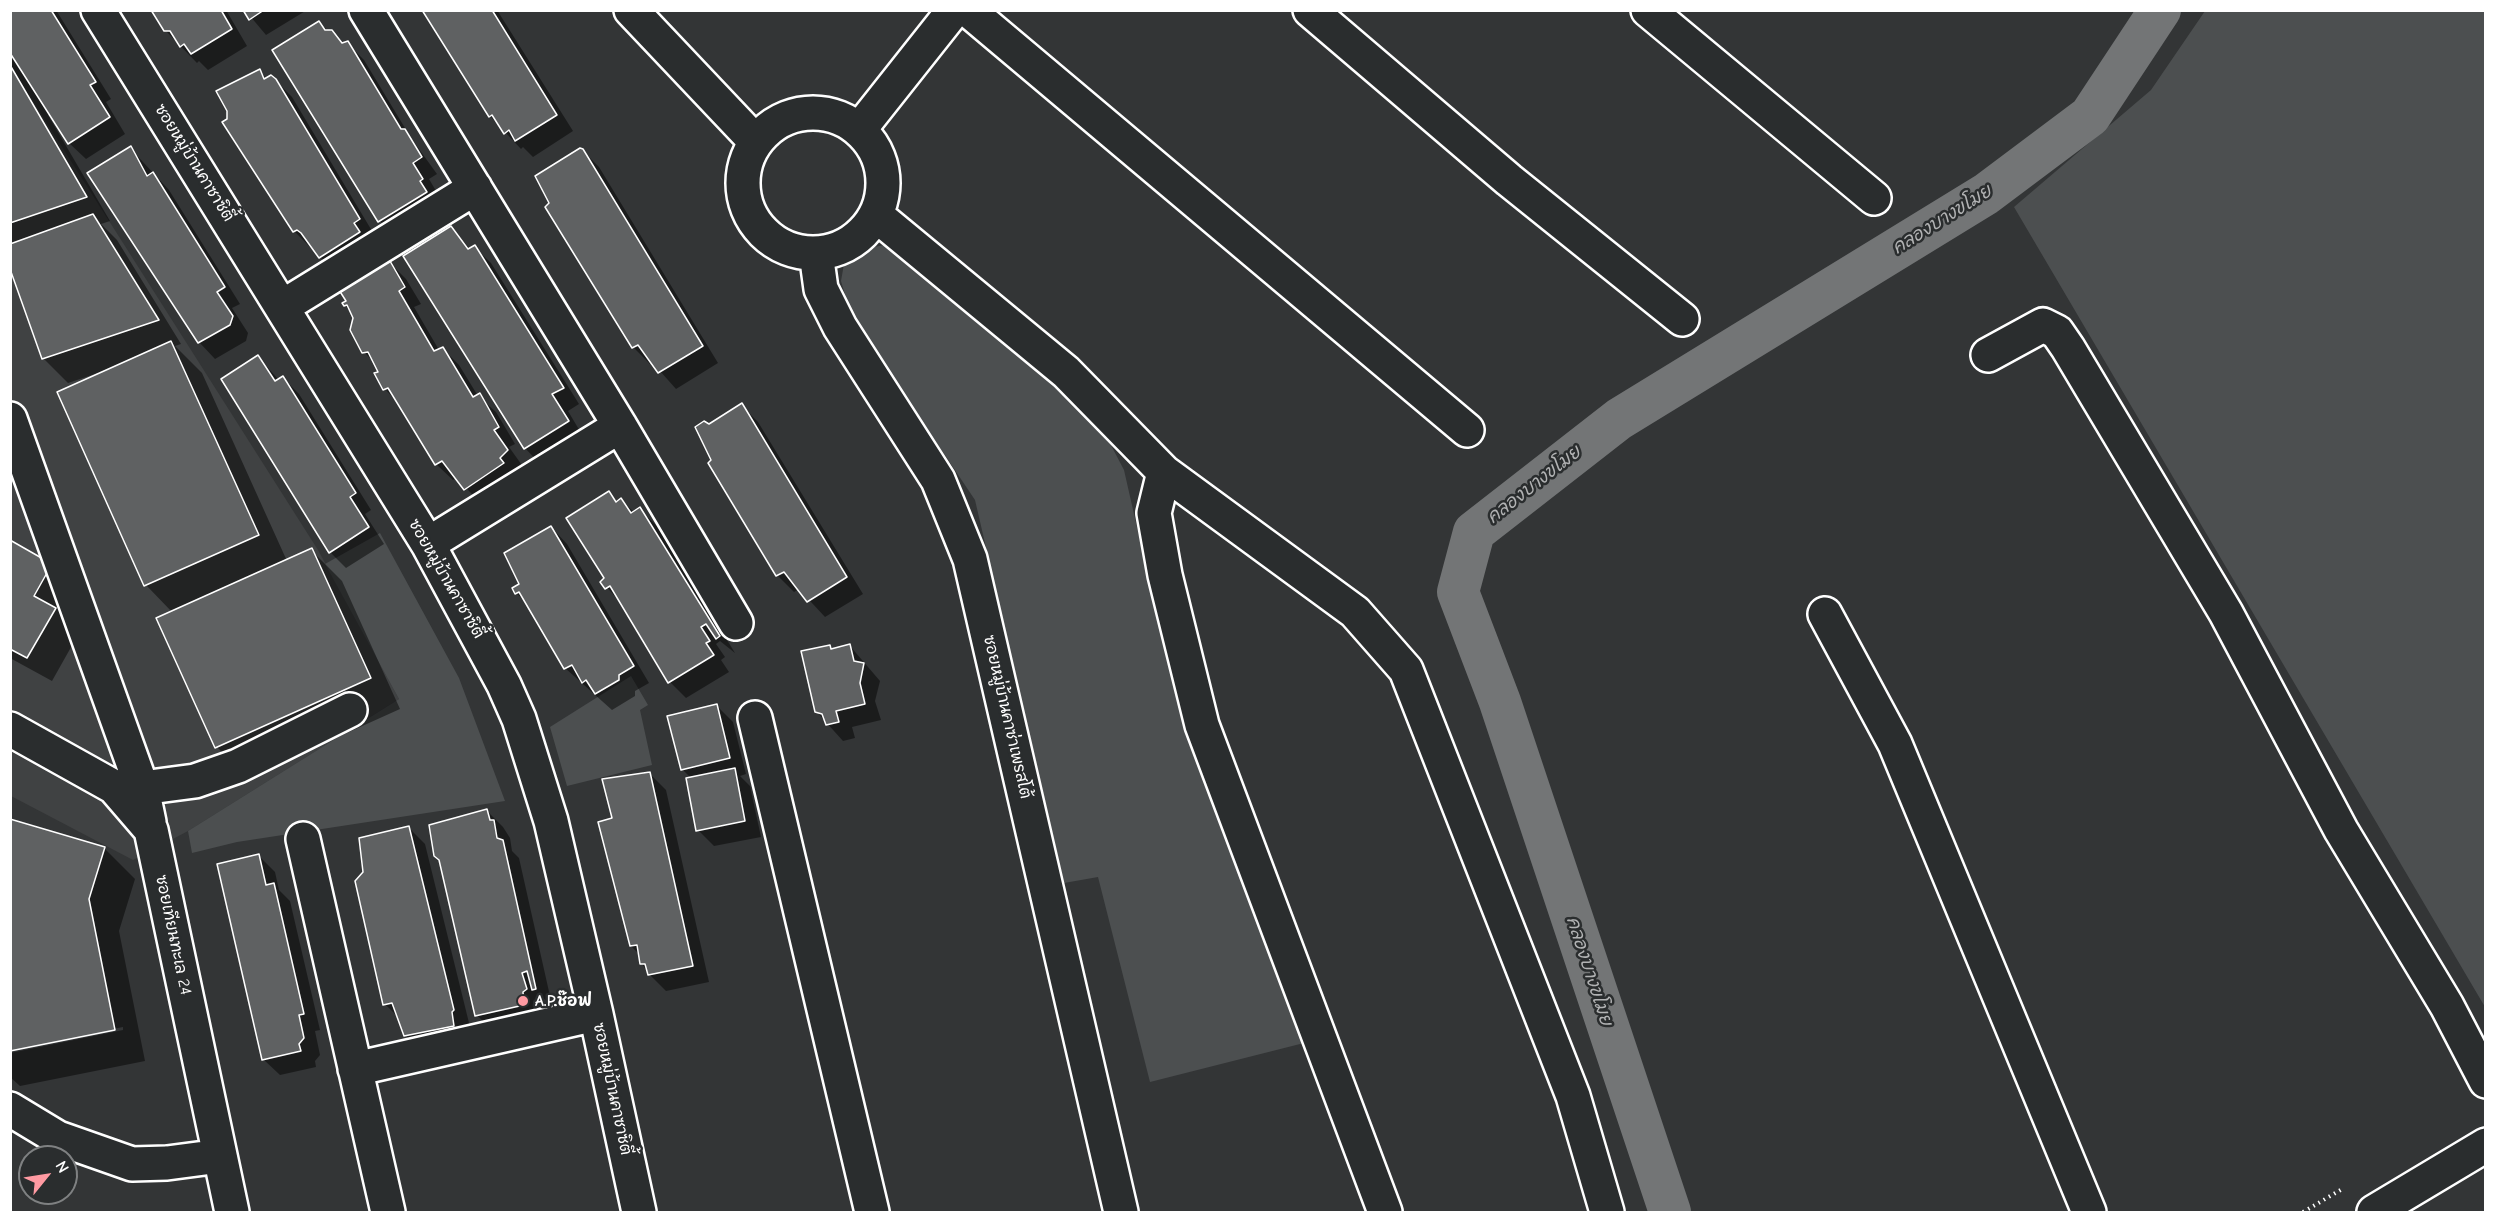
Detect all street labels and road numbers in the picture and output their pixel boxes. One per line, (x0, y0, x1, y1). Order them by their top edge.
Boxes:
street label: ซอยหมู่บ้านคาซาซิตี้ (150, 101, 238, 225)
street label: ซอยหมู่บ้านคาซาซิตี้ (404, 516, 488, 642)
street label: ซอยหมู่บ้านคาซ่าเพรสโต้ (979, 633, 1035, 801)
street label: ซอยเทียนทะเล 24 (151, 873, 195, 997)
street label: ซอยหมู่บ้านคาซาซิตี้ (589, 1021, 635, 1157)

